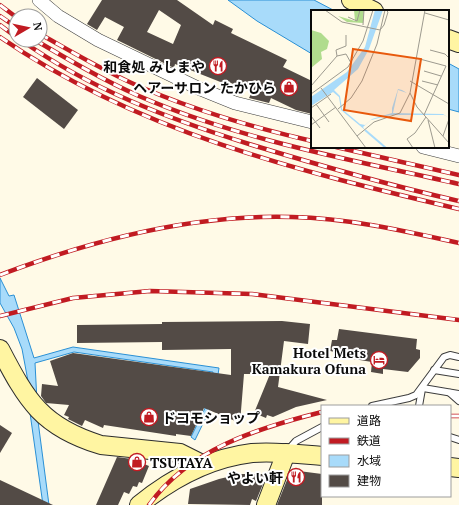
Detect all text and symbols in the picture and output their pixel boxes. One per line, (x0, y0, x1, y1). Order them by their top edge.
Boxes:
north arrow (8, 8, 48, 48)
inset map (311, 10, 449, 148)
text: N (30, 21, 46, 32)
restaurant icon: 和食処 みしまや (208, 56, 228, 76)
place label: 和食処 みしまや (103, 57, 205, 76)
shop icon: ヘアーサロン たかひら (279, 77, 299, 97)
place label: ヘアーサロン たかひら (133, 78, 276, 97)
place label: Hotel Mets Kamakura Ofuna (252, 343, 366, 378)
hotel icon: Hotel Mets Kamakura Ofuna (369, 350, 389, 370)
legend (321, 405, 451, 497)
shop icon: ドコモショップ (139, 407, 159, 427)
place label: ドコモショップ (162, 408, 260, 427)
text: 道路 (357, 413, 381, 428)
text: 鉄道 (357, 433, 381, 448)
shop icon: TSUTAYA (127, 452, 147, 472)
place label: TSUTAYA (150, 453, 213, 472)
text: 水域 (357, 453, 381, 468)
restaurant icon: やよい軒 (286, 467, 306, 487)
place label: やよい軒 (227, 468, 283, 487)
text: 建物 (357, 473, 381, 488)

